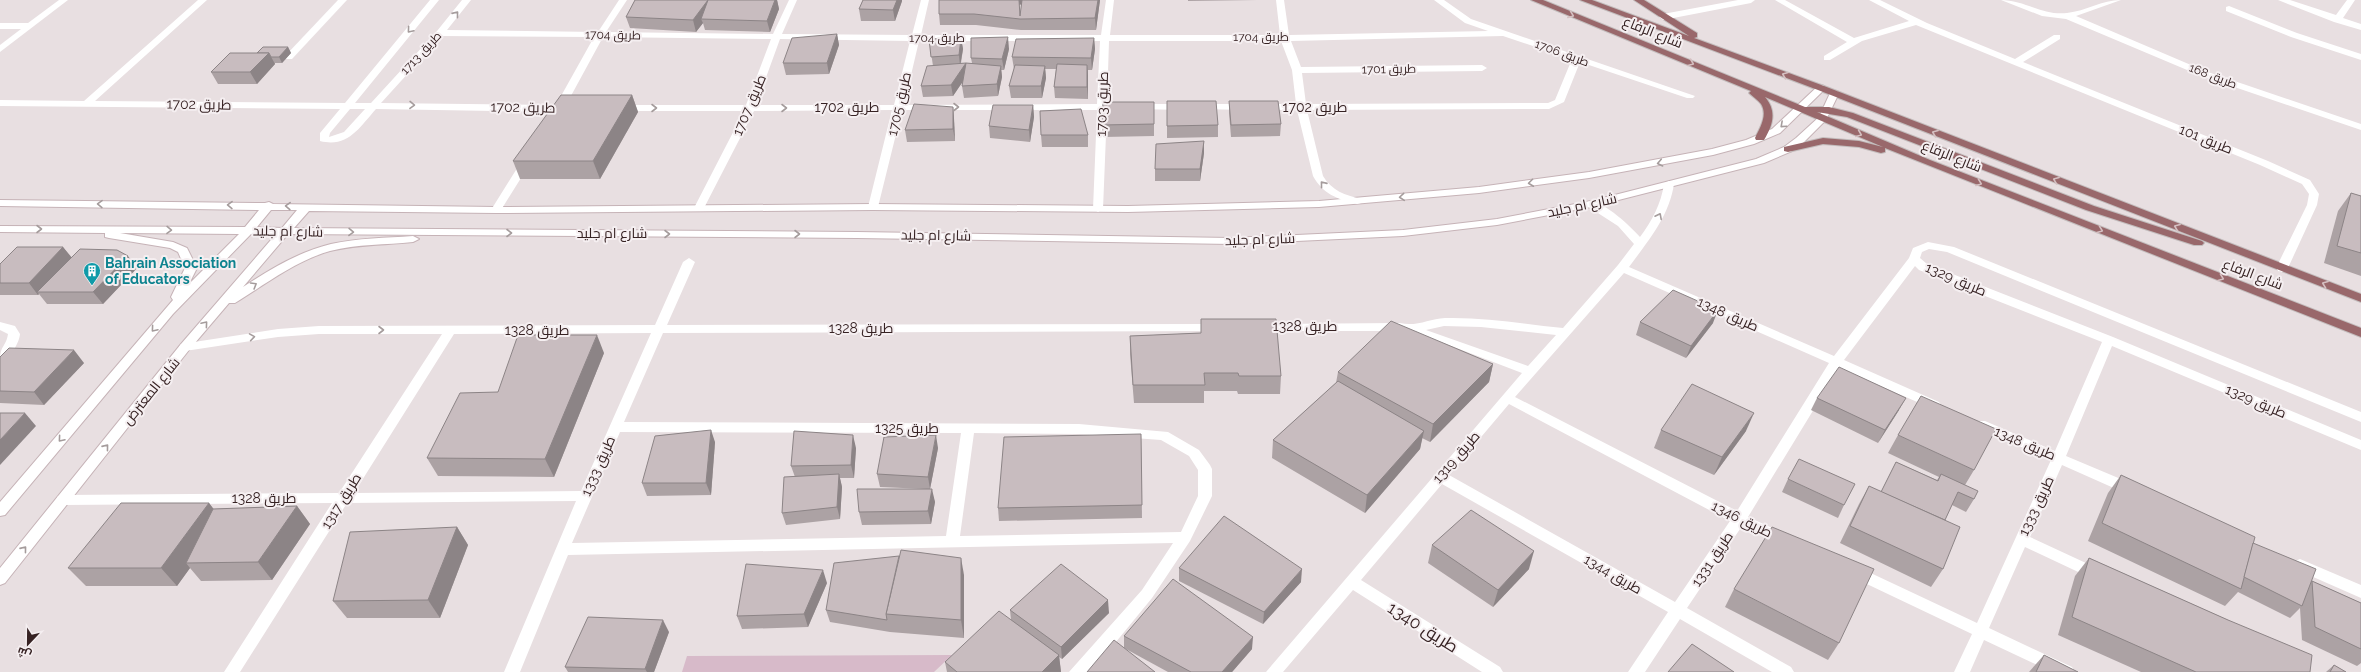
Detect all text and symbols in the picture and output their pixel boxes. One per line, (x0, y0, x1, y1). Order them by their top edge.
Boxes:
one-way arrow (1567, 10, 1574, 18)
one-way arrow (451, 11, 458, 18)
street label: شارع الرفاع (1620, 13, 1685, 52)
one-way arrow (407, 25, 414, 33)
street label: طريق 1704 (585, 28, 641, 42)
street label: طريق 1713 (398, 29, 444, 77)
street label: طريق 1704 (1233, 30, 1289, 44)
street label: طريق 1704 (909, 31, 965, 45)
street label: طريق 1706 (1533, 37, 1591, 69)
one-way arrow (1688, 59, 1695, 67)
street label: طريق 168 (2187, 61, 2239, 92)
street label: طريق 1701 (1362, 62, 1416, 76)
street label: طريق 1705 (884, 70, 915, 138)
street label: طريق 1703 (1093, 71, 1112, 137)
one-way arrow (1781, 71, 1788, 79)
street label: طريق 1707 (729, 72, 770, 138)
street label: طريق 1702 (166, 95, 232, 114)
street label: طريق 1702 (490, 98, 556, 117)
street label: طريق 1702 (815, 99, 879, 116)
street label: طريق 1702 (1283, 99, 1347, 116)
one-way arrow (409, 101, 415, 109)
one-way arrow (953, 103, 959, 111)
one-way arrow (651, 104, 657, 112)
one-way arrow (781, 104, 787, 112)
one-way arrow (1780, 120, 1787, 127)
street label: طريق 101 (2177, 121, 2235, 158)
one-way arrow (1855, 129, 1862, 137)
one-way arrow (1932, 129, 1939, 137)
street label: شارع الرفاع (1919, 137, 1984, 176)
one-way arrow (1657, 159, 1663, 167)
one-way arrow (2053, 177, 2061, 185)
one-way arrow (1528, 178, 1534, 187)
one-way arrow (1975, 178, 1983, 186)
one-way arrow (1321, 182, 1328, 189)
street label: شارع ام جليد (1546, 190, 1619, 222)
one-way arrow (1399, 192, 1405, 201)
one-way arrow (97, 200, 103, 208)
one-way arrow (227, 201, 233, 209)
one-way arrow (285, 202, 291, 210)
one-way arrow (1655, 213, 1662, 220)
street label: شارع ام جليد (253, 222, 323, 242)
one-way arrow (2174, 224, 2181, 232)
one-way arrow (36, 225, 42, 233)
street label: شارع ام جليد (577, 225, 647, 243)
one-way arrow (166, 226, 172, 234)
street label: شارع ام جليد (901, 226, 971, 246)
one-way arrow (2097, 226, 2104, 234)
one-way arrow (348, 228, 354, 236)
one-way arrow (506, 229, 512, 237)
one-way arrow (664, 230, 670, 238)
one-way arrow (794, 230, 800, 238)
street label: شارع ام جليد (1225, 230, 1296, 250)
place label: Bahrain Association of Educators (105, 255, 236, 287)
street label: شارع الرفاع (2220, 255, 2285, 294)
street label: طريق 1329 (1923, 259, 1989, 300)
building icon: Bahrain Association of Educators (82, 261, 102, 286)
one-way arrow (2218, 273, 2225, 281)
one-way arrow (2321, 281, 2328, 289)
one-way arrow (250, 283, 257, 290)
street label: طريق 1348 (1695, 293, 1761, 335)
street label: طريق 1328 (1273, 318, 1337, 335)
street label: طريق 1328 (829, 320, 893, 337)
one-way arrow (200, 322, 207, 329)
street label: طريق 1328 (505, 322, 569, 339)
one-way arrow (152, 325, 159, 332)
one-way arrow (378, 326, 384, 334)
one-way arrow (249, 333, 255, 342)
street label: شارع المعترض (119, 354, 184, 428)
street label: طريق 1329 (2223, 381, 2289, 422)
street label: طريق 1325 (875, 420, 939, 437)
street label: طريق 1348 (1992, 423, 2058, 464)
street label: طريق 1319 (1429, 428, 1484, 487)
one-way arrow (58, 434, 65, 442)
street label: طريق 1333 (578, 434, 619, 499)
one-way arrow (101, 445, 108, 452)
street label: طريق 1317 (318, 470, 365, 532)
street label: طريق 1333 (2015, 474, 2058, 539)
street label: طريق 1328 (232, 490, 296, 507)
street label: طريق 1346 (1709, 498, 1775, 541)
street label: طريق 1331 (1688, 529, 1737, 590)
one-way arrow (20, 546, 27, 553)
street label: طريق 1344 (1581, 551, 1645, 598)
street label: طريق 1340 (1384, 598, 1462, 657)
north arrow (8, 624, 48, 664)
text: ش (15, 644, 33, 661)

